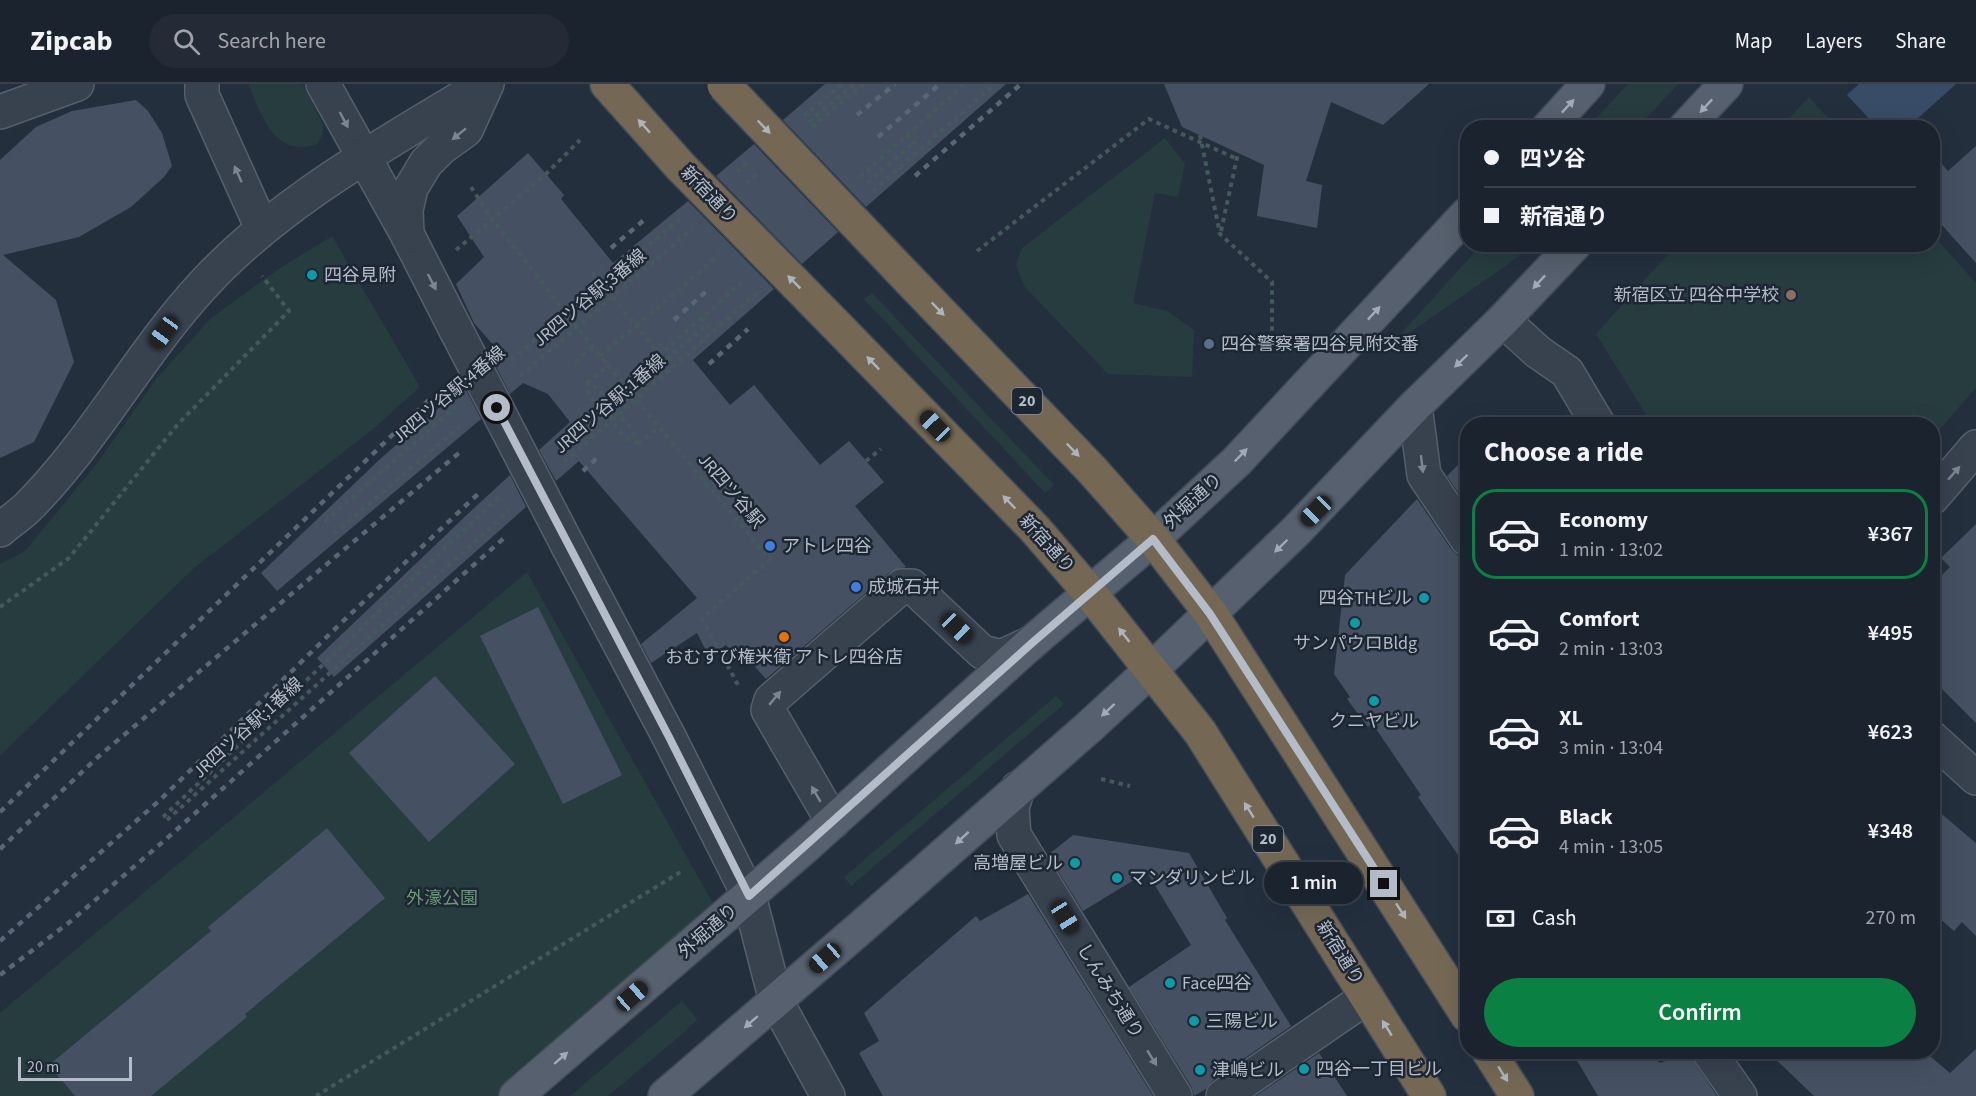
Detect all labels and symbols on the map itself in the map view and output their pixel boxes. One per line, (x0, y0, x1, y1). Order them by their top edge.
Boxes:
one-way arrow (1561, 98, 1575, 113)
one-way arrow (1699, 98, 1713, 112)
one-way arrow (339, 112, 349, 129)
one-way arrow (638, 119, 651, 134)
one-way arrow (757, 120, 771, 135)
one-way arrow (451, 128, 467, 141)
street label: 新宿通り (675, 160, 743, 230)
one-way arrow (234, 166, 243, 183)
street label: JR四ツ谷駅;3番線 (528, 243, 652, 353)
place label: 四谷見附 (324, 263, 396, 288)
marker: 四谷見附 (305, 268, 319, 282)
one-way arrow (427, 274, 437, 291)
one-way arrow (1532, 275, 1546, 290)
one-way arrow (788, 276, 802, 290)
place label: 新宿区立 四谷中学校 (1613, 283, 1779, 308)
marker: 新宿区立 四谷中学校 (1784, 288, 1798, 302)
one-way arrow (930, 302, 944, 316)
one-way arrow (1367, 306, 1381, 320)
car (146, 312, 182, 352)
place label: 四谷警察署四谷見附交番 (1221, 332, 1419, 357)
marker: 四谷警察署四谷見附交番 (1202, 337, 1216, 351)
street label: JR四ツ谷駅;4番線 (387, 340, 511, 450)
street label: JR四ツ谷駅;1番線 (549, 349, 671, 459)
one-way arrow (1454, 354, 1469, 368)
one-way arrow (867, 356, 881, 370)
road number: 20 (1012, 388, 1042, 414)
route start (483, 394, 510, 421)
car (916, 407, 954, 445)
one-way arrow (1065, 442, 1079, 456)
street label: JR四ツ谷駅 (692, 448, 770, 534)
one-way arrow (1234, 448, 1248, 463)
one-way arrow (1418, 455, 1427, 474)
one-way arrow (1947, 466, 1960, 481)
street label: 外堀通り (1158, 467, 1228, 535)
car (1297, 492, 1335, 530)
one-way arrow (1003, 496, 1017, 510)
street label: 新宿通り (1014, 509, 1080, 579)
place label: アトレ四谷 (782, 534, 872, 559)
one-way arrow (1275, 538, 1289, 552)
marker: アトレ四谷 (763, 539, 777, 553)
place label: 成城石井 (868, 575, 940, 600)
marker: 成城石井 (849, 580, 863, 594)
place label: 四谷THビル (1319, 586, 1412, 611)
marker: 四谷THビル (1417, 591, 1431, 605)
car (938, 609, 976, 647)
marker: サンパウロBldg (1348, 616, 1362, 630)
one-way arrow (1117, 627, 1130, 643)
marker: おむすび権米衛 アトレ四谷店 (777, 630, 791, 644)
place label: サンパウロBldg (1293, 631, 1417, 656)
place label: おむすび権米衛 アトレ四谷店 (665, 645, 903, 670)
street label: JR四ツ谷駅;1番線 (188, 672, 308, 784)
one-way arrow (769, 691, 782, 706)
marker: クニヤビル (1367, 694, 1381, 708)
one-way arrow (1102, 702, 1116, 716)
place label: クニヤビル (1329, 709, 1419, 734)
one-way arrow (811, 786, 822, 802)
one-way arrow (1244, 802, 1255, 818)
road number: 20 (1253, 826, 1283, 852)
one-way arrow (955, 831, 970, 844)
place label: 高増屋ビル (973, 851, 1063, 876)
marker: 高増屋ビル (1068, 856, 1082, 870)
callout: 1 min (1264, 863, 1363, 905)
place label: マンダリンビル (1129, 866, 1255, 891)
route end (1370, 870, 1397, 897)
marker: マンダリンビル (1110, 871, 1124, 885)
park label: 外濠公園 (406, 886, 478, 911)
car (1048, 897, 1082, 937)
street label: 外堀通り (673, 898, 743, 964)
one-way arrow (1395, 903, 1406, 919)
street label: 新宿通り (1310, 916, 1370, 990)
car (806, 939, 844, 977)
street label: しんみち通り (1071, 939, 1149, 1043)
place label: Face四谷 (1182, 971, 1252, 996)
marker: Face四谷 (1163, 976, 1177, 990)
car (613, 977, 651, 1015)
place label: 三陽ビル (1206, 1009, 1278, 1034)
marker: 三陽ビル (1187, 1014, 1201, 1028)
one-way arrow (744, 1015, 759, 1028)
one-way arrow (1381, 1020, 1392, 1037)
one-way arrow (1146, 1050, 1157, 1066)
one-way arrow (553, 1052, 568, 1065)
scale bar (18, 1054, 132, 1082)
place label: 四谷一丁目ビル (1316, 1057, 1442, 1082)
place label: 津嶋ビル (1212, 1058, 1284, 1083)
marker: 四谷一丁目ビル (1297, 1062, 1311, 1076)
marker: 津嶋ビル (1193, 1063, 1207, 1077)
one-way arrow (1498, 1066, 1509, 1082)

